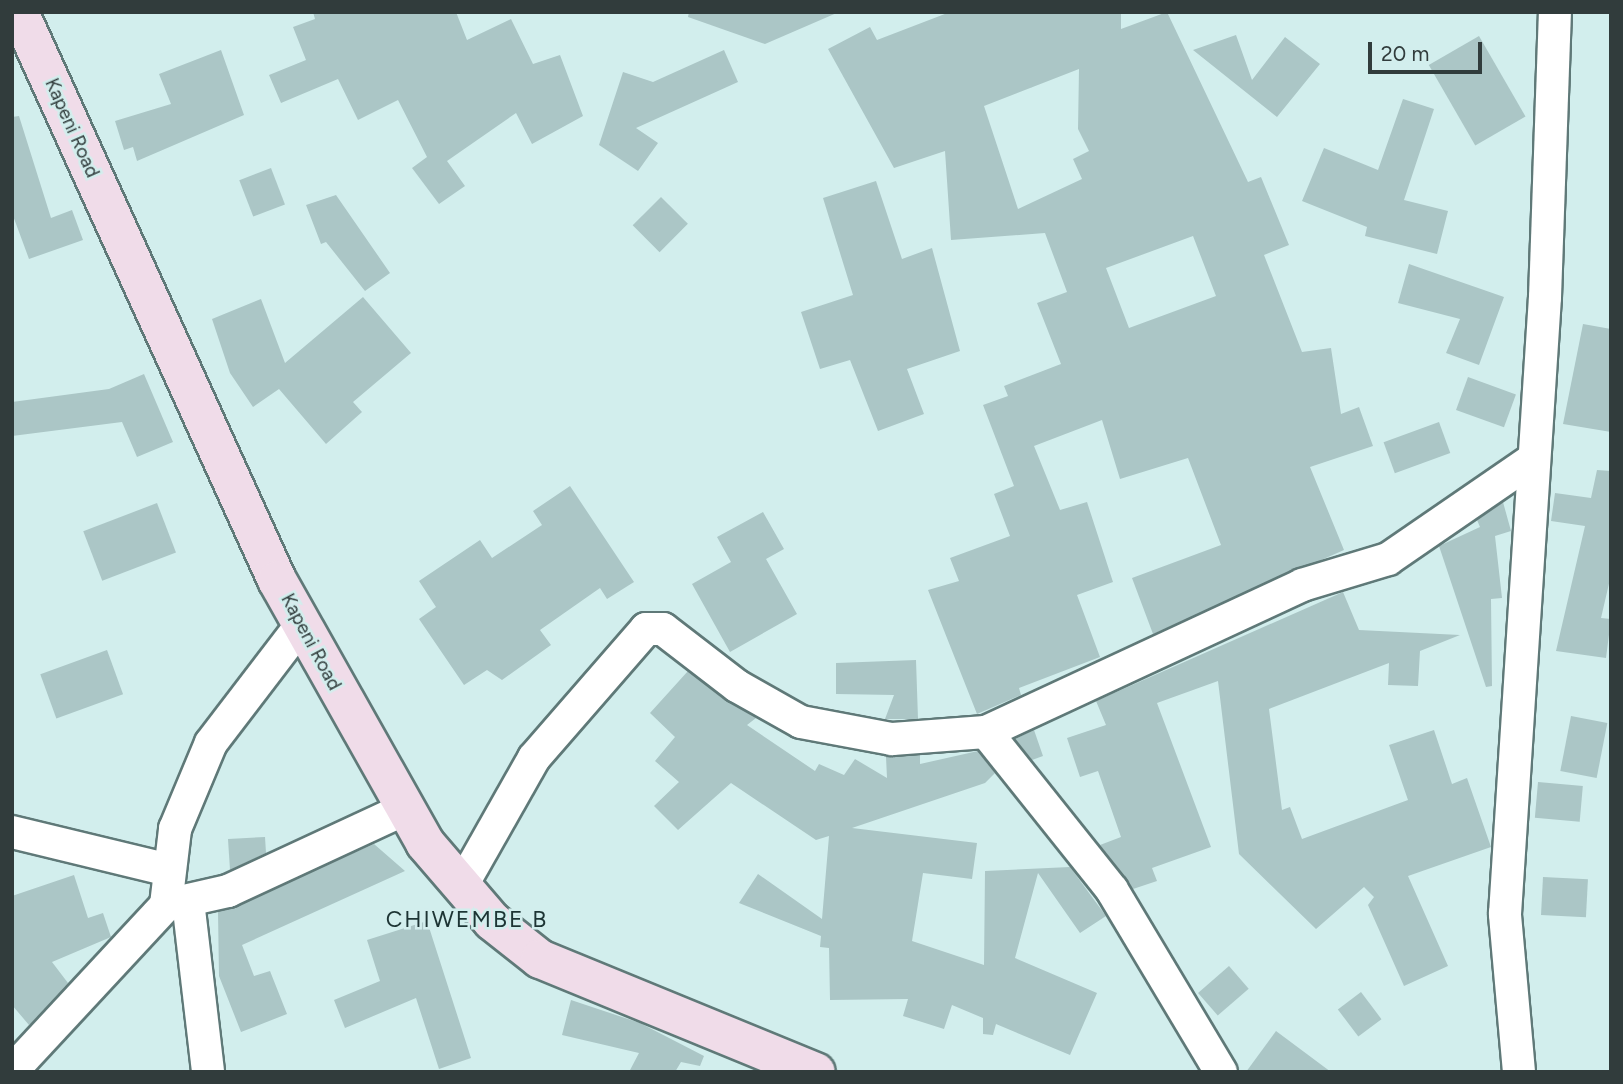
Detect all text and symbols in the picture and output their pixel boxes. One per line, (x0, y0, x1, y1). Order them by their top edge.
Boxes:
scale bar (1371, 28, 1485, 72)
text: 20 m (1381, 41, 1429, 66)
street label: Kapeni Road (40, 75, 104, 181)
street label: Kapeni Road (276, 590, 346, 694)
district label: CHIWEMBE B (387, 905, 547, 933)

